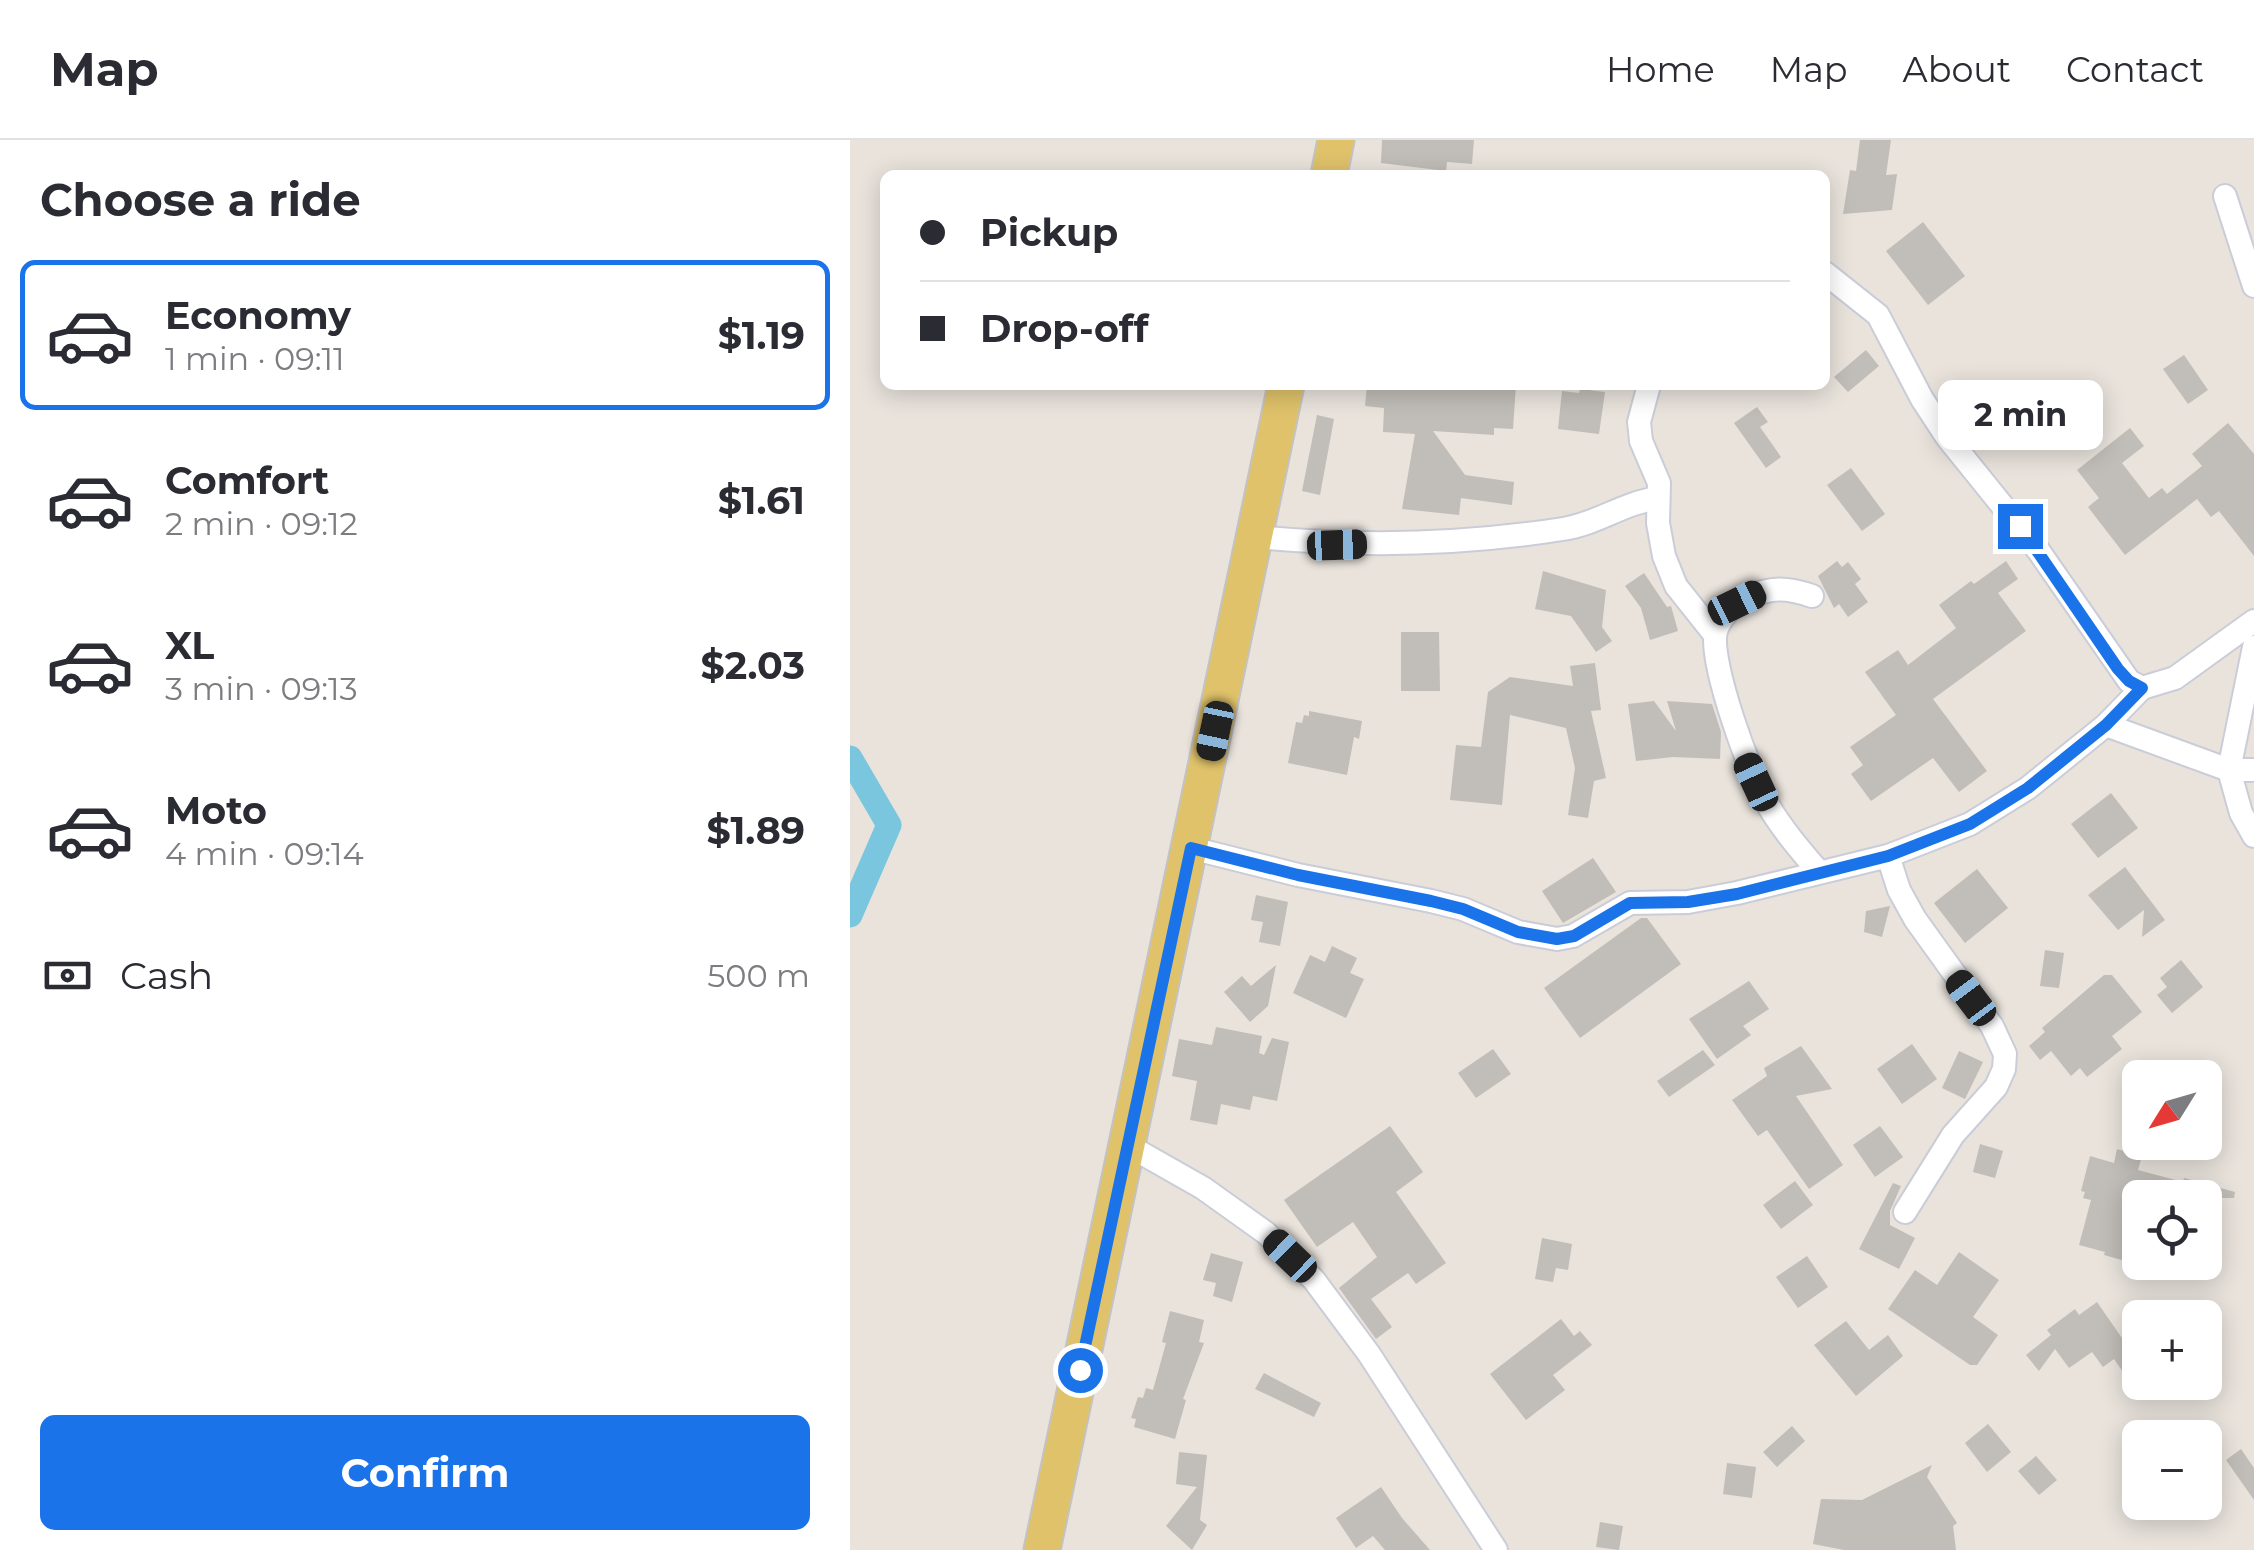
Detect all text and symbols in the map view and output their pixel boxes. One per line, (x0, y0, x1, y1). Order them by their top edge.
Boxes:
text: Map (50, 40, 159, 98)
text: Home (1606, 48, 1715, 91)
text: Map (1770, 48, 1848, 91)
text: About (1903, 48, 2011, 91)
text: Contact (2066, 48, 2204, 91)
text: Choose a ride (40, 172, 361, 227)
text: Pickup (980, 209, 1118, 256)
icon: car (45, 290, 135, 380)
text: Economy (165, 292, 351, 339)
text: Drop-off (980, 305, 1149, 352)
text: $1.19 (718, 312, 805, 359)
text: 1 min · 09:11 (165, 339, 345, 378)
callout: 2 min (1938, 381, 2102, 451)
text: 2 min (1974, 395, 2067, 434)
icon: car (45, 455, 135, 545)
text: Comfort (165, 457, 329, 504)
text: $1.61 (718, 477, 805, 524)
text: 2 min · 09:12 (165, 504, 358, 543)
route end (1998, 504, 2043, 549)
car (1306, 529, 1368, 561)
car (1703, 576, 1771, 630)
icon: car (45, 620, 135, 710)
text: XL (165, 622, 214, 669)
text: $2.03 (701, 642, 805, 689)
text: 3 min · 09:13 (165, 669, 358, 708)
car (1194, 699, 1236, 763)
car (1730, 748, 1782, 816)
icon: car (45, 785, 135, 875)
text: Moto (165, 787, 267, 834)
text: $1.89 (707, 807, 805, 854)
text: 4 min · 09:14 (165, 834, 364, 873)
icon: cash (40, 948, 95, 1003)
text: Cash (120, 952, 213, 999)
text: 500 m (707, 956, 810, 995)
car (1941, 965, 2001, 1031)
north arrow (2122, 1060, 2222, 1160)
map controls (2122, 1060, 2222, 1520)
button: locate (2122, 1180, 2222, 1280)
car (1258, 1224, 1322, 1288)
button: + (2122, 1300, 2222, 1400)
route start (1058, 1348, 1103, 1393)
button: Confirm (40, 1415, 810, 1530)
button: − (2122, 1420, 2222, 1520)

